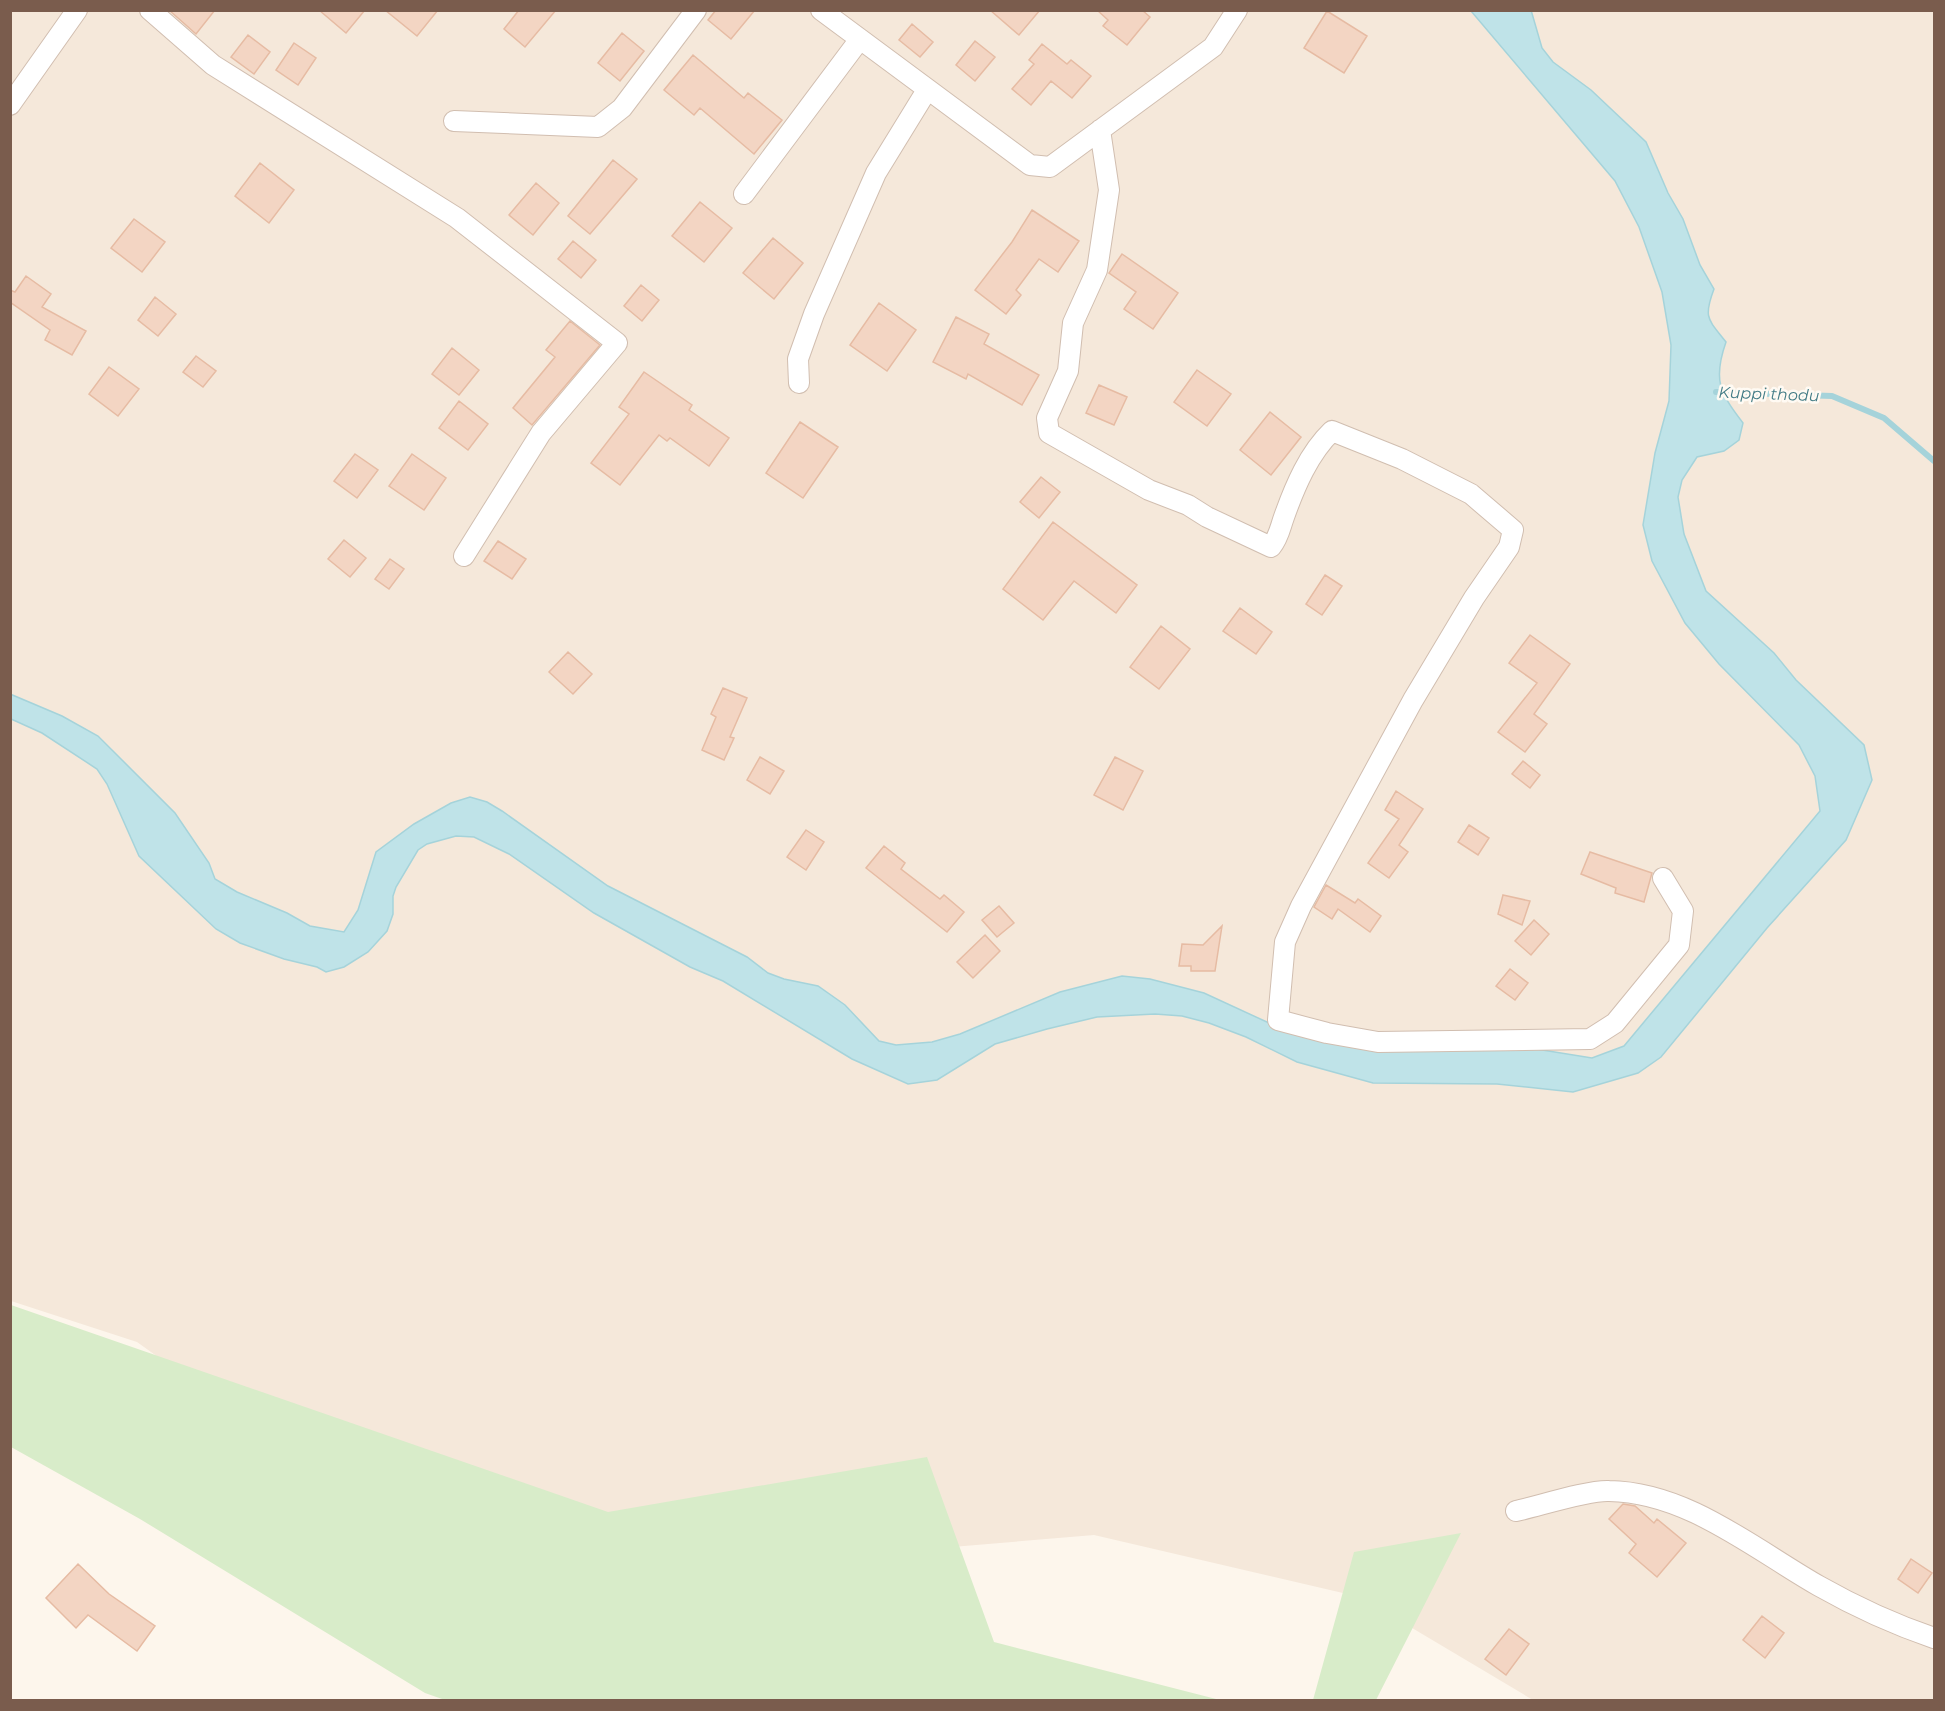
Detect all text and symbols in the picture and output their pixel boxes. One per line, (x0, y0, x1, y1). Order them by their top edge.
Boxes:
water label: Kuppi thodu (1718, 383, 1820, 405)

